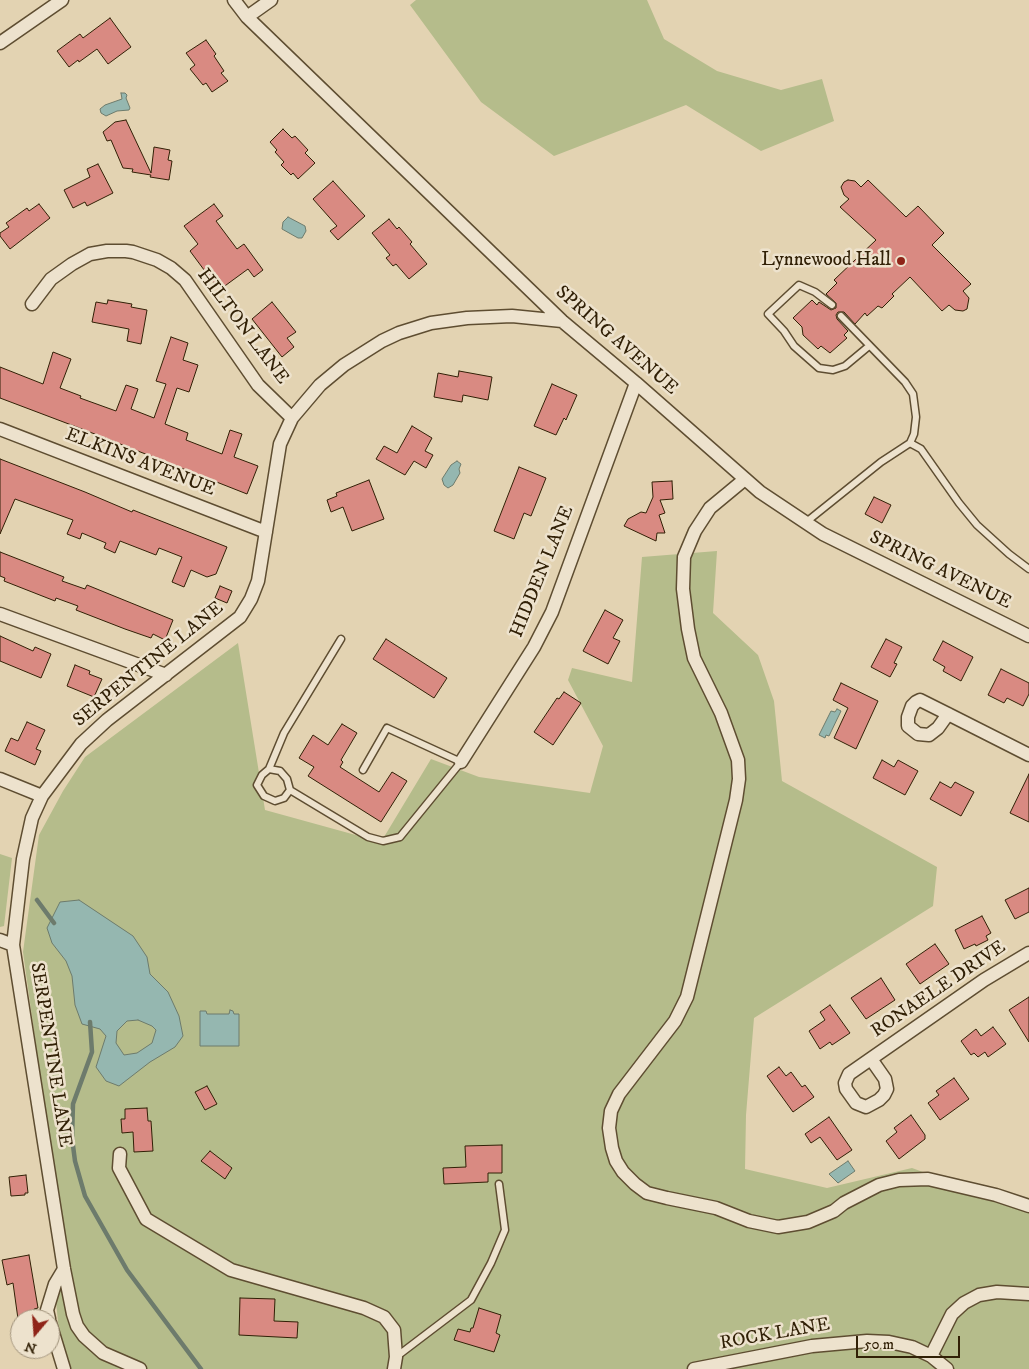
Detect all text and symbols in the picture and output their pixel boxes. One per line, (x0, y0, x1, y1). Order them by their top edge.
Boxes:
place label: Lynnewood Hall (761, 250, 891, 272)
marker: Lynnewood Hall (895, 255, 907, 267)
street label: HILTON LANE (191, 265, 293, 389)
street label: SPRING AVENUE (550, 282, 682, 400)
street label: ELKINS AVENUE (62, 424, 218, 502)
street label: HIDDEN LANE (506, 503, 580, 641)
street label: SPRING AVENUE (865, 527, 1015, 615)
street label: SERPENTINE LANE (69, 597, 229, 733)
street label: RONAELE DRIVE (867, 936, 1011, 1044)
street label: SERPENTINE LANE (24, 961, 76, 1149)
north arrow (10, 1309, 60, 1359)
street label: ROCK LANE (718, 1314, 832, 1356)
scale bar (859, 1326, 963, 1358)
text: 50 m (864, 1335, 894, 1354)
text: N (22, 1337, 39, 1358)

